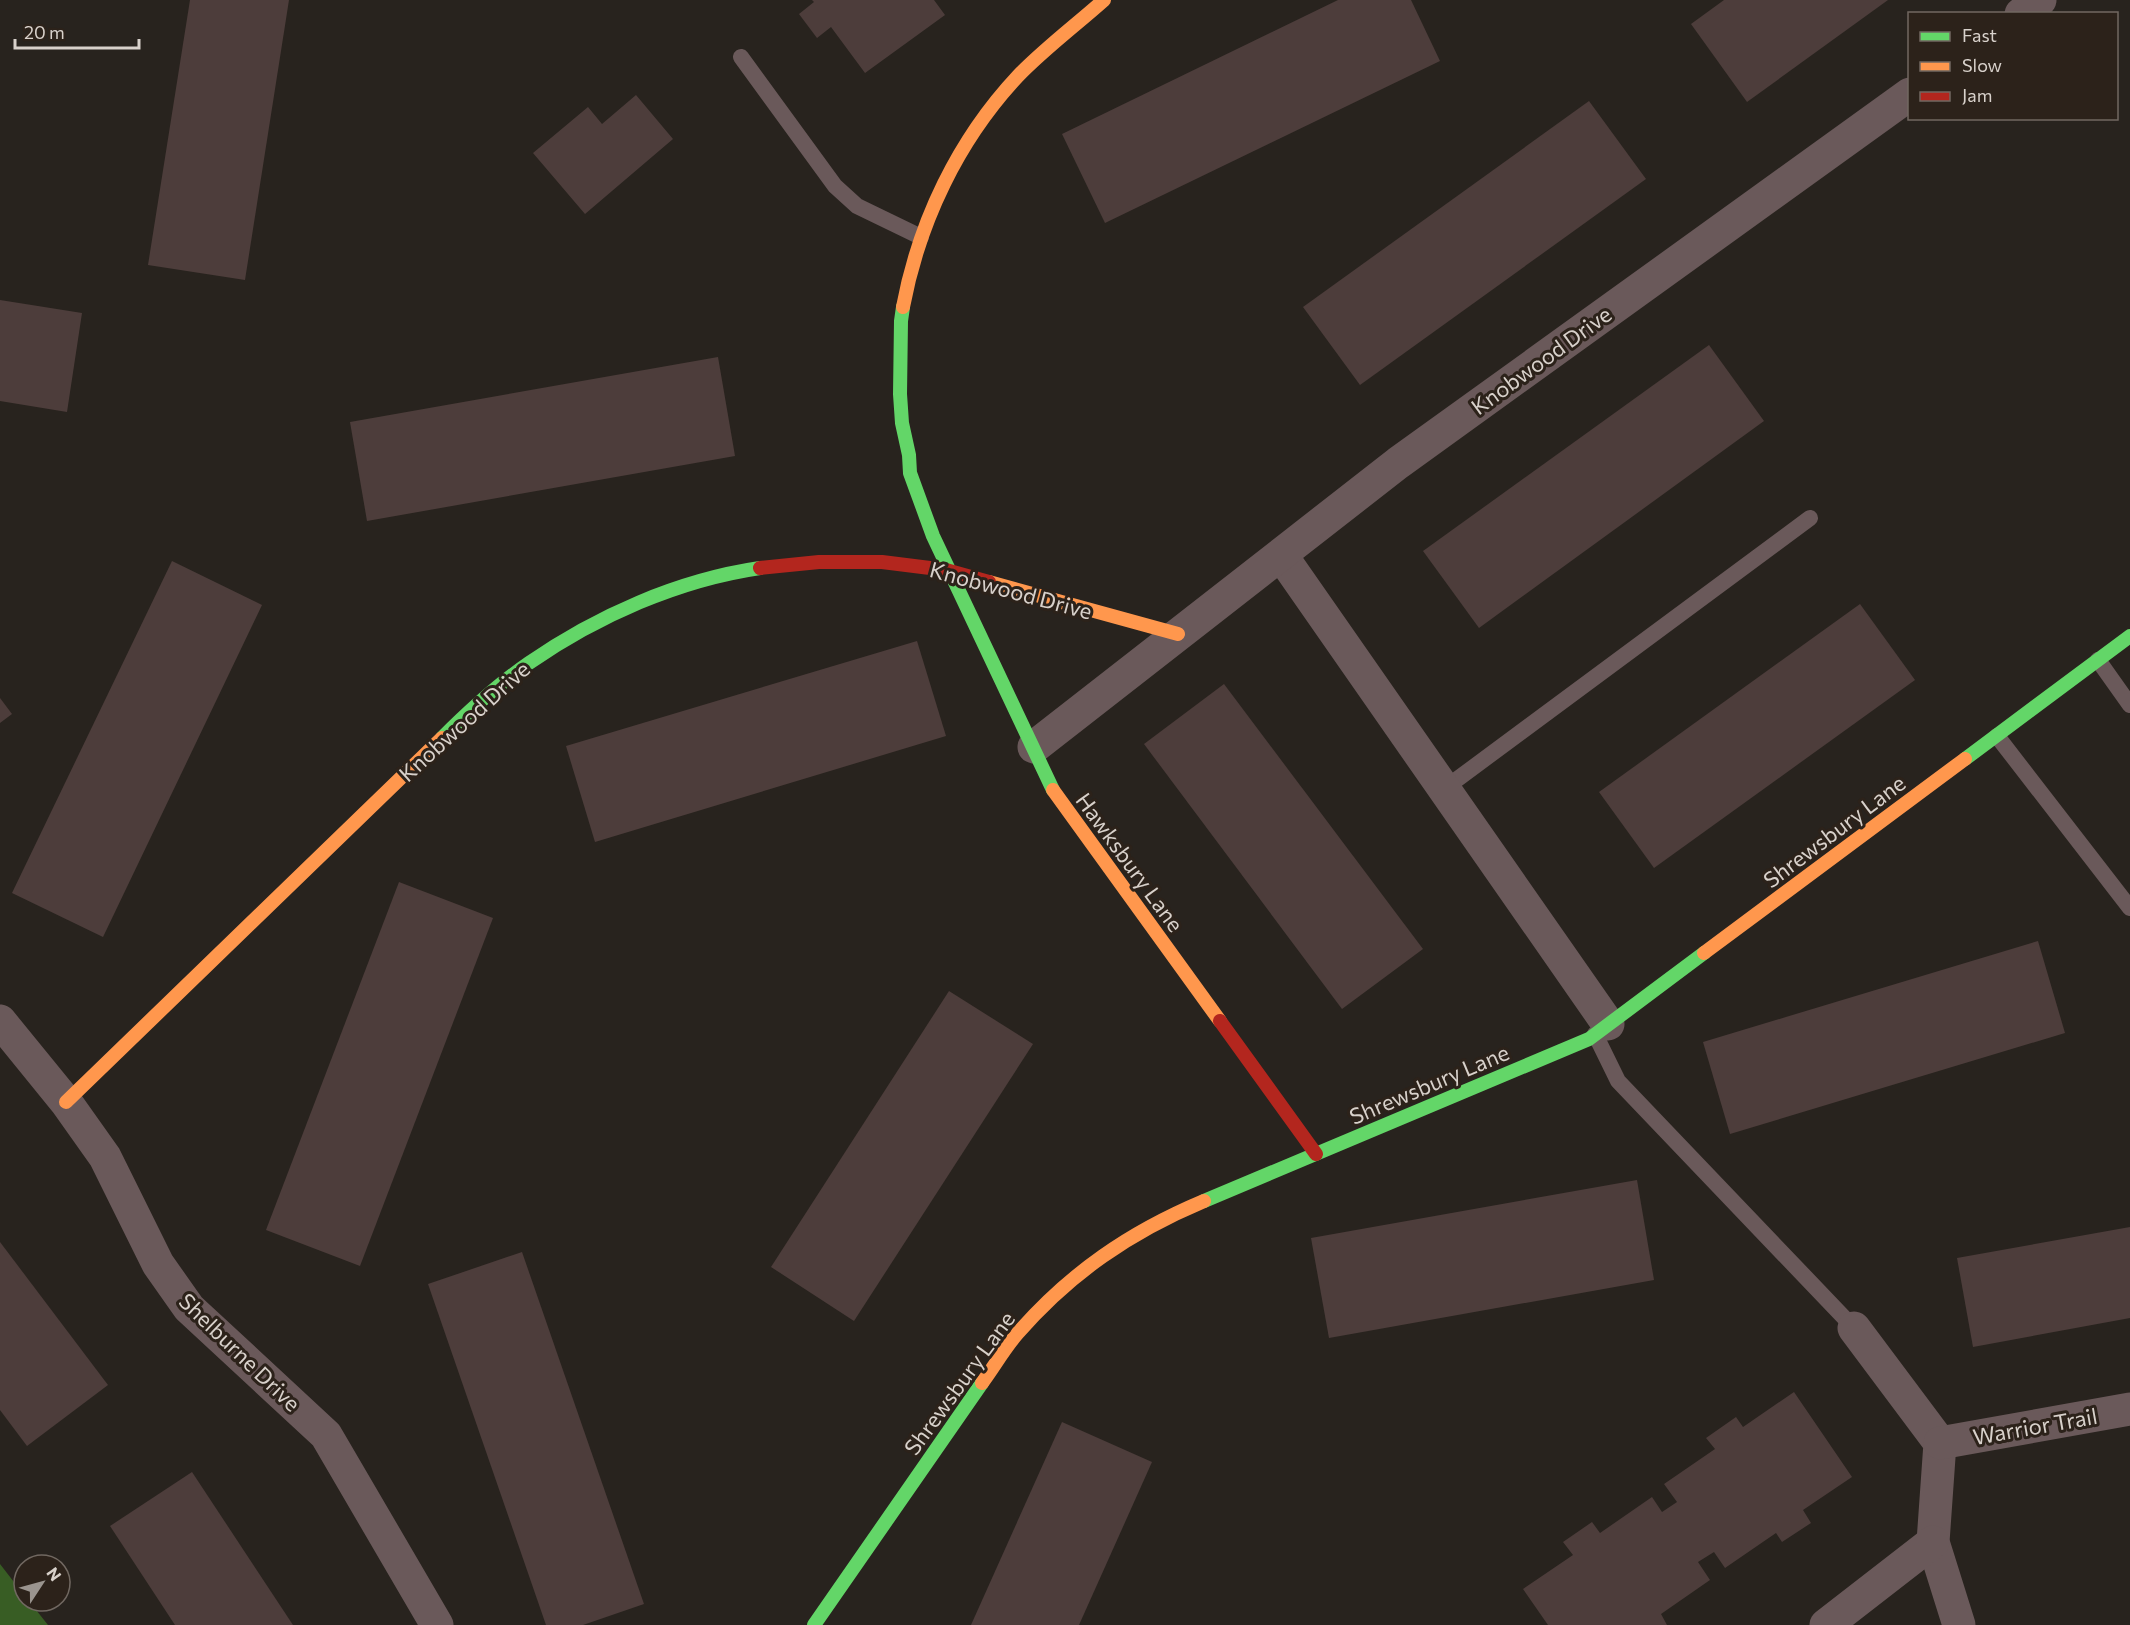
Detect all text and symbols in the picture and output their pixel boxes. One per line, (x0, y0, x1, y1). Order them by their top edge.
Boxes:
scale bar (15, 12, 140, 50)
legend (1908, 12, 2118, 120)
text: 20 m (24, 21, 65, 43)
text: Fast (1962, 24, 1997, 46)
text: Slow (1962, 54, 2002, 76)
text: Jam (1962, 84, 1992, 106)
street label: Knobwood Drive (1466, 300, 1616, 420)
street label: Knobwood Drive (927, 555, 1095, 625)
street label: Knobwood Drive (393, 655, 535, 787)
street label: Shrewsbury Lane (1758, 769, 1910, 893)
street label: Hawksbury Lane (1070, 787, 1190, 937)
street label: Shrewsbury Lane (1345, 1038, 1513, 1130)
street label: Shelburne Drive (174, 1287, 306, 1417)
street label: Shrewsbury Lane (898, 1306, 1020, 1460)
street label: Warrior Trail (1971, 1402, 2099, 1450)
north arrow (12, 1553, 72, 1613)
text: N (43, 1563, 66, 1584)

